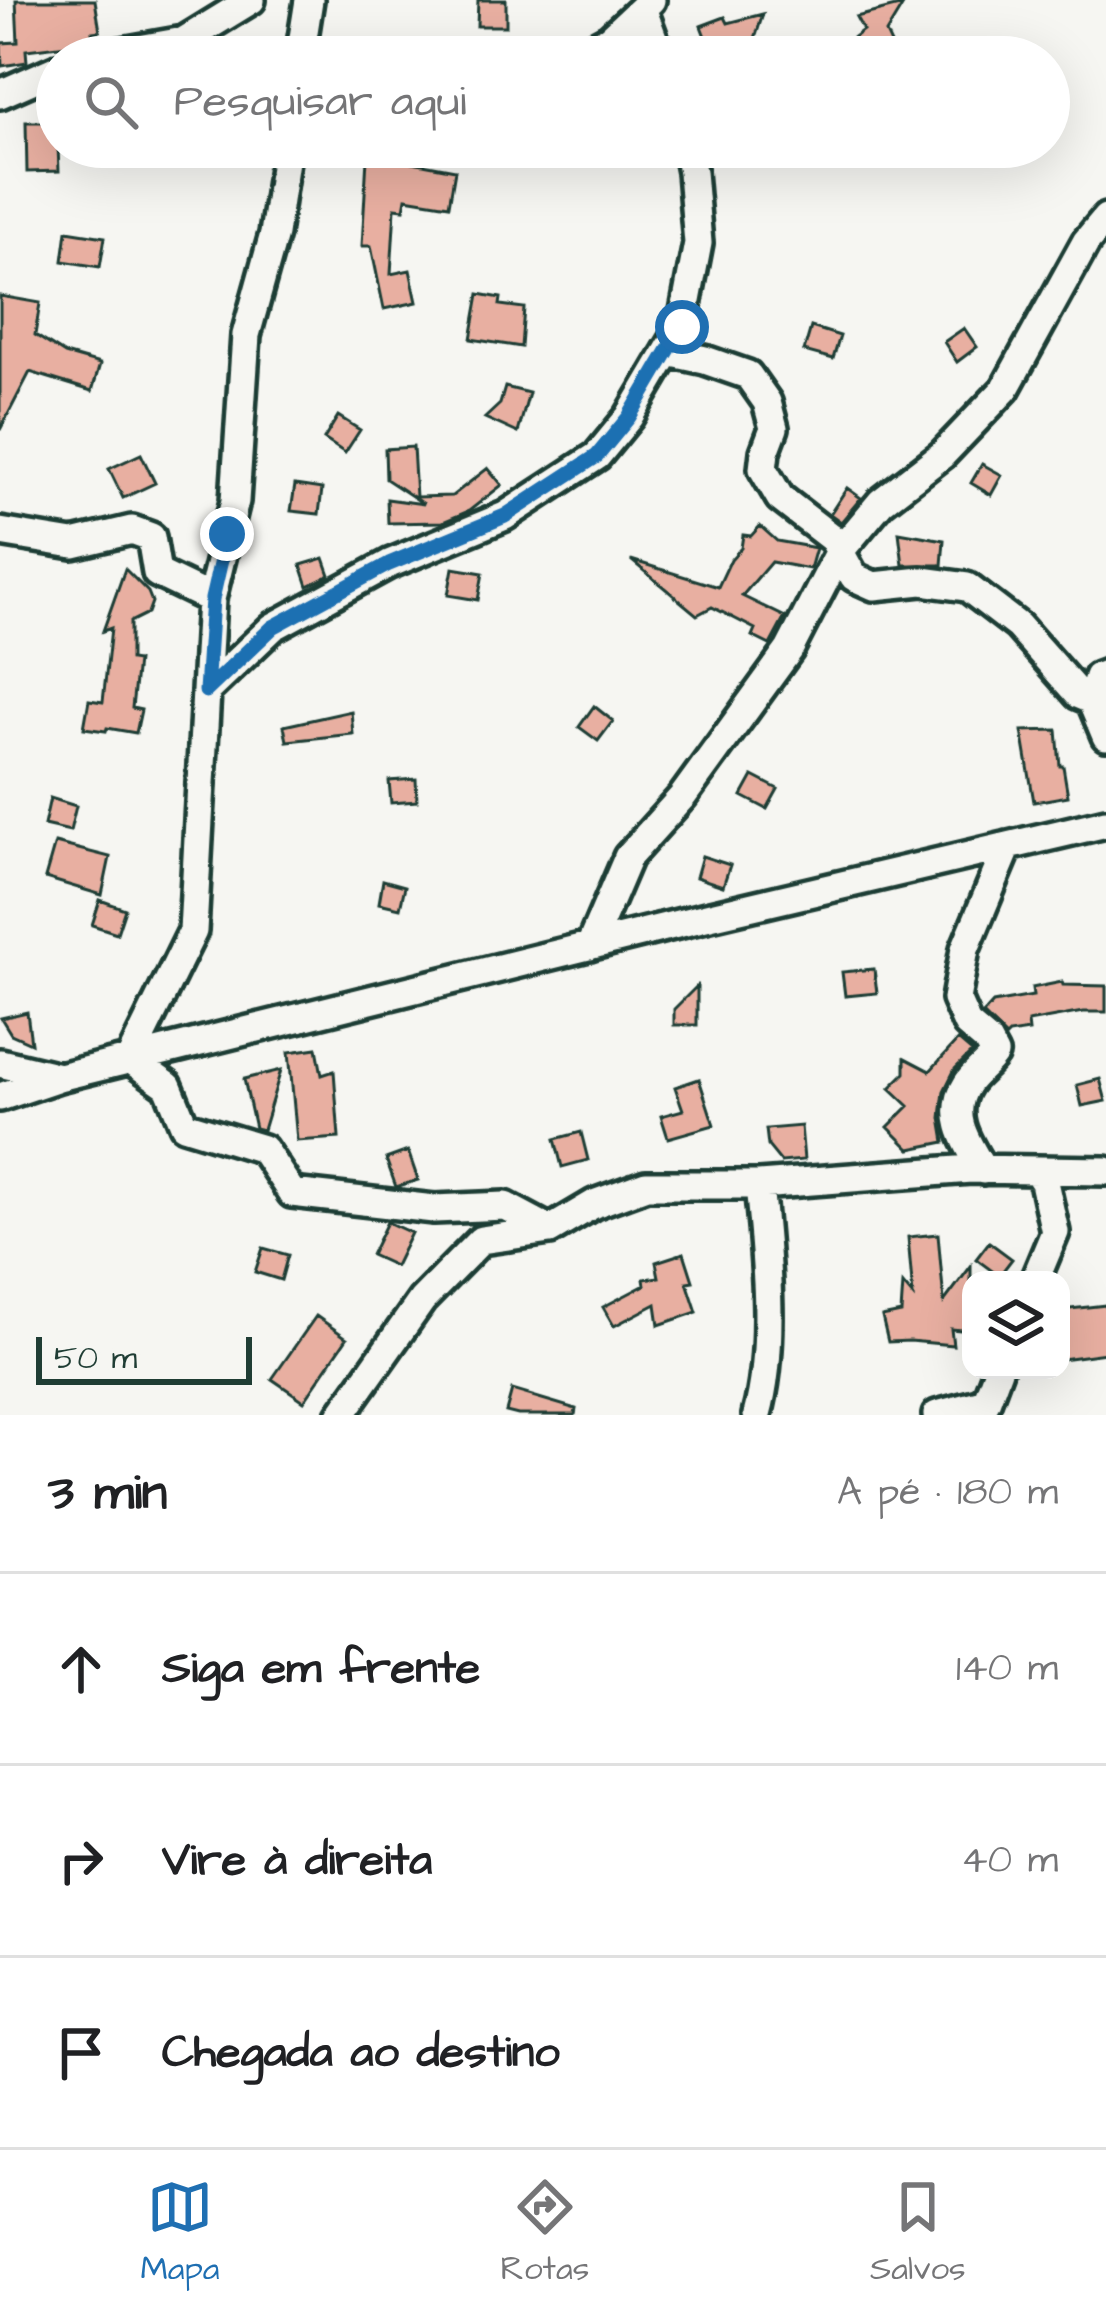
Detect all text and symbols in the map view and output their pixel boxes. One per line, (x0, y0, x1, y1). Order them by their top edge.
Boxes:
search box (36, 36, 1070, 168)
icon: search (78, 69, 144, 135)
text: Pesquisar aqui (174, 71, 466, 133)
route start (655, 300, 709, 354)
route end (200, 507, 254, 561)
map controls (962, 1271, 1070, 1379)
button: layers (962, 1271, 1070, 1379)
scale bar (36, 1331, 252, 1384)
text: 50 m (54, 1335, 137, 1381)
text: 3 min (48, 1458, 167, 1529)
text: A pé · 180 m (837, 1466, 1058, 1520)
icon: ahead (48, 1636, 114, 1702)
text: Siga em frente (162, 1638, 480, 1700)
text: 140 m (956, 1642, 1058, 1696)
icon: right (48, 1828, 114, 1894)
text: Vire à direita (162, 1830, 432, 1892)
text: 40 m (961, 1834, 1058, 1888)
icon: arrive (48, 2020, 114, 2086)
text: Chegada ao destino (162, 2022, 560, 2084)
tab: Mapa (140, 2174, 220, 2292)
tab: Rotas (500, 2174, 589, 2292)
tab: Salvos (870, 2174, 966, 2292)

